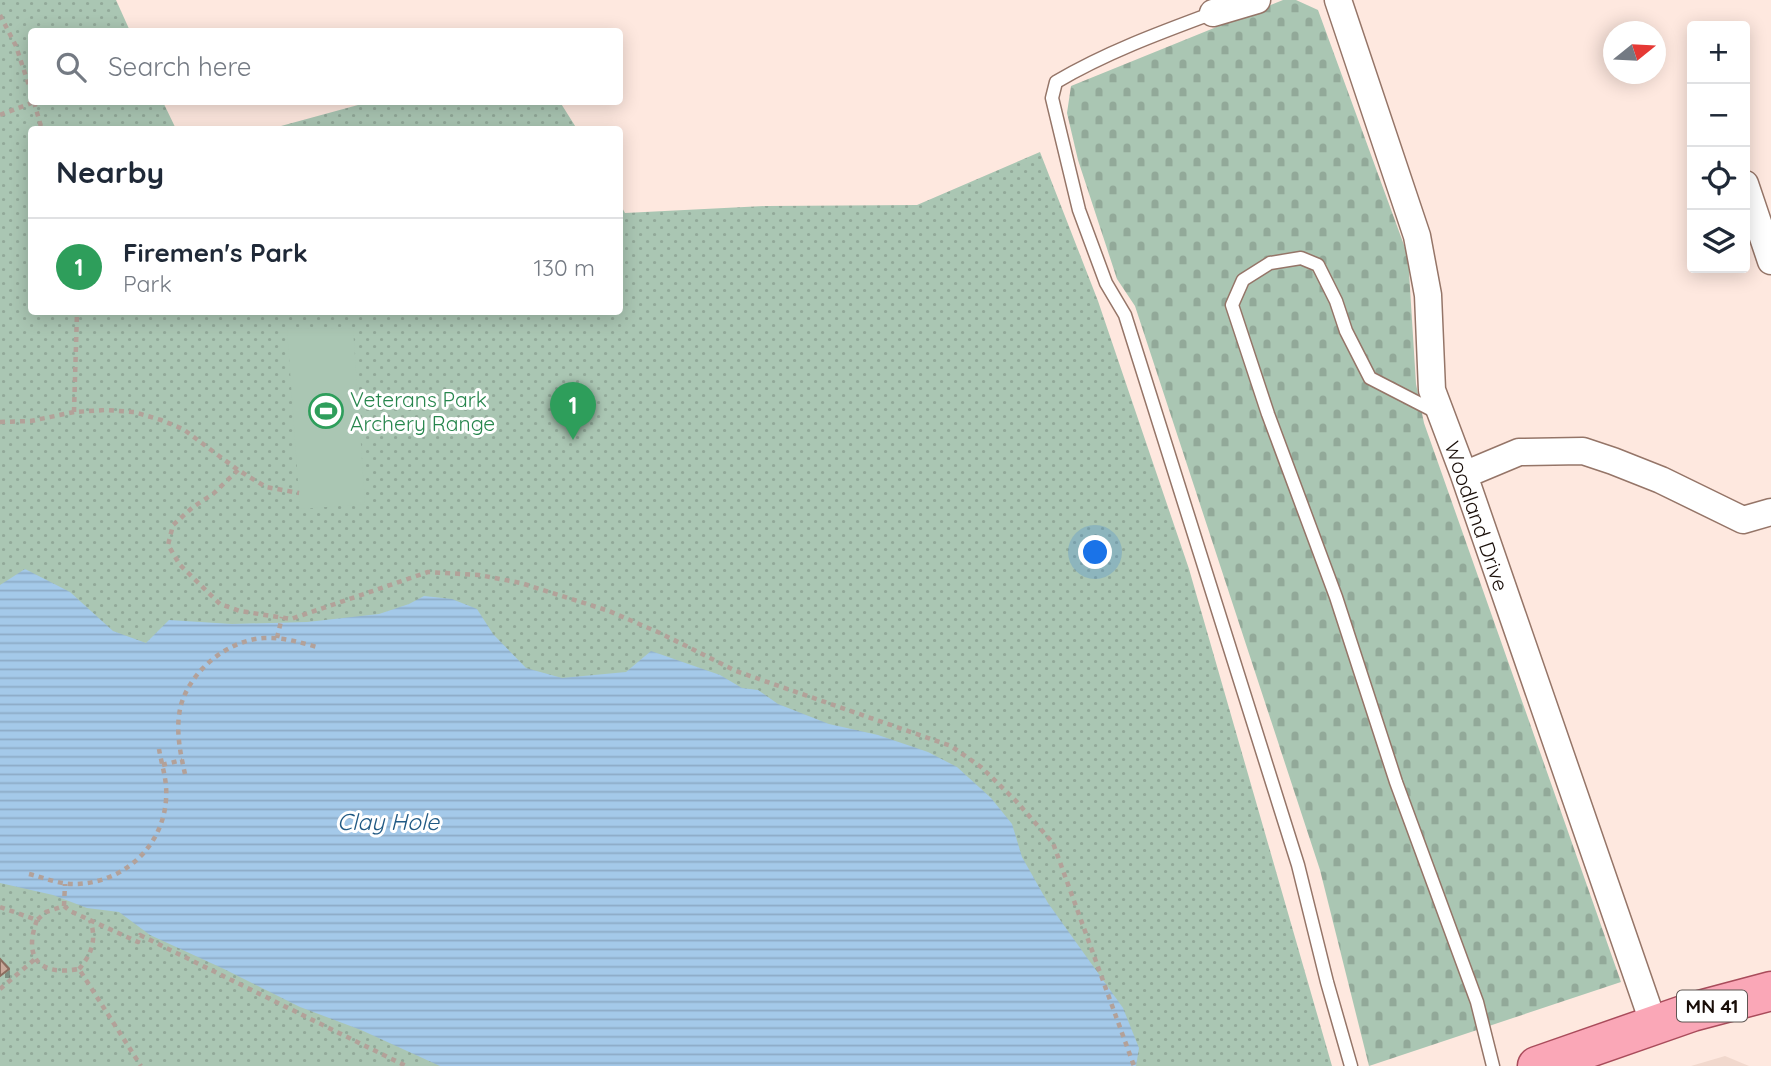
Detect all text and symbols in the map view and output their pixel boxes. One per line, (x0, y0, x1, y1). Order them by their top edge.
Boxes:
north arrow (1603, 21, 1666, 84)
map controls (1687, 21, 1750, 273)
button: + (1687, 21, 1750, 84)
search box (28, 28, 623, 105)
icon: search (52, 48, 90, 86)
text: Search here (108, 50, 252, 83)
button: − (1687, 84, 1750, 147)
button: locate (1687, 147, 1750, 210)
text: Nearby (56, 153, 164, 191)
button: layers (1687, 210, 1750, 273)
text: Firemen's Park (123, 236, 308, 269)
text: 1 (75, 253, 83, 282)
text: 130 m (533, 253, 595, 282)
text: Park (123, 269, 172, 298)
pin: 1 (550, 382, 596, 440)
place label: Veterans Park Archery Range (350, 386, 495, 436)
sports icon: Veterans Park Archery Range (307, 392, 345, 430)
street label: Woodland Drive (1439, 438, 1515, 594)
your location (1078, 535, 1112, 569)
water label: Clay Hole (337, 807, 440, 836)
road number: MN 41 (1677, 990, 1747, 1022)

